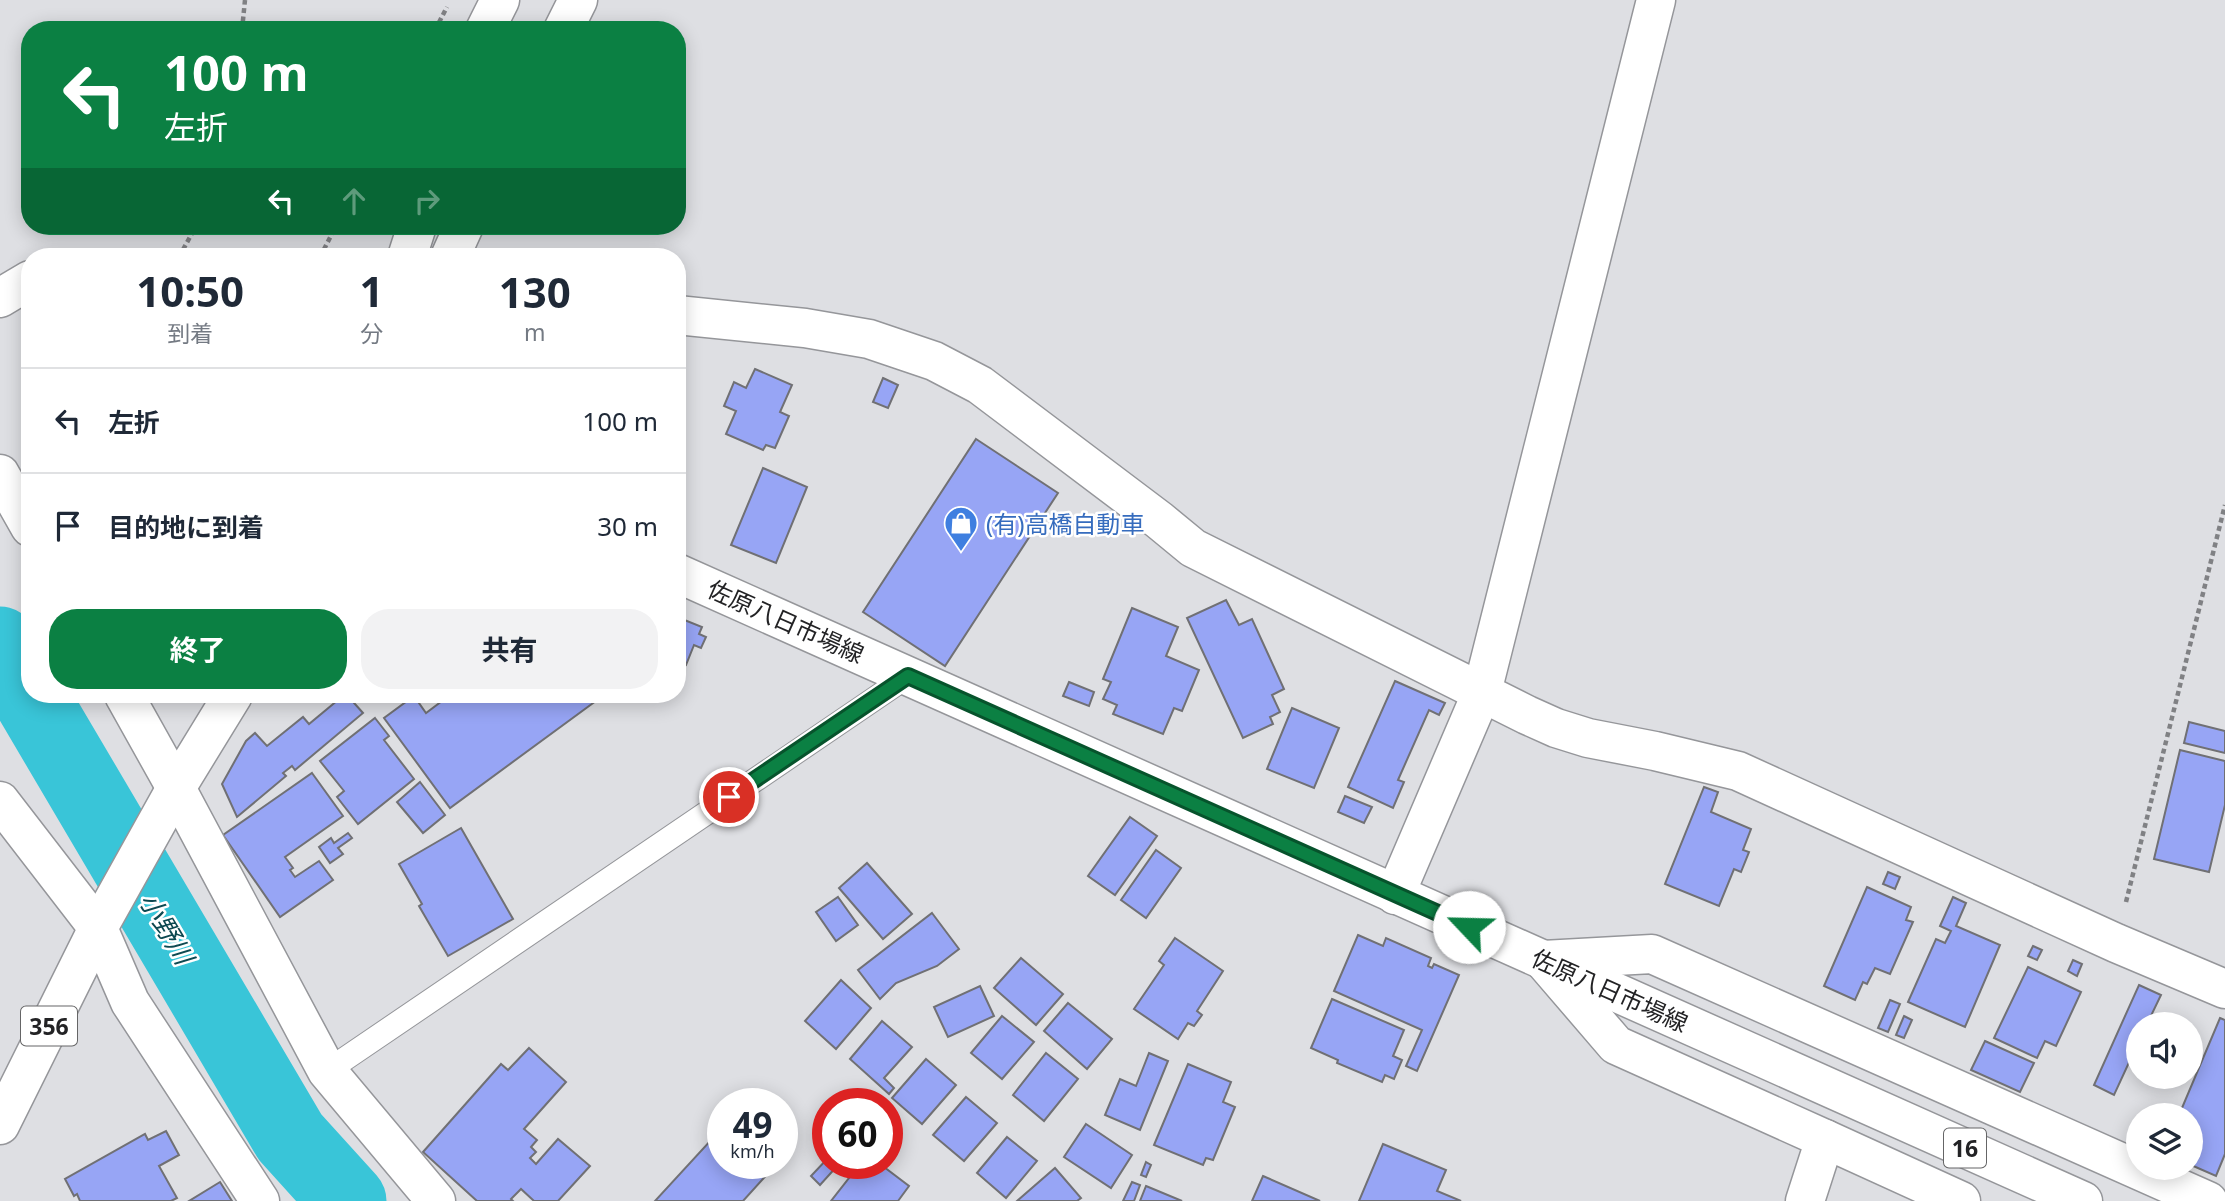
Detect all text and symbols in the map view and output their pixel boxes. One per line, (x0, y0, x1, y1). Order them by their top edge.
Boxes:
text: 100 m (164, 39, 309, 105)
icon: left (49, 49, 140, 140)
text: 左折 (164, 105, 228, 148)
icon: left (262, 182, 300, 220)
icon: ahead (335, 182, 373, 220)
icon: right (408, 182, 446, 220)
text: 10:50 (136, 262, 244, 319)
text: 1 (359, 262, 383, 319)
text: 130 (499, 263, 571, 320)
text: m (524, 316, 545, 348)
text: 到着 (167, 317, 213, 349)
text: 分 (360, 317, 383, 349)
icon: left (49, 402, 87, 440)
text: 100 m (582, 403, 658, 439)
text: 左折 (108, 404, 160, 440)
shop icon: (有)高橋自動車 (942, 504, 980, 553)
icon: arrive (49, 507, 87, 545)
place label: (有)高橋自動車 (986, 507, 1144, 540)
text: 30 m (597, 508, 658, 544)
text: 目的地に到着 (108, 509, 264, 545)
street label: 佐原八日市場線 (703, 572, 869, 670)
button: 終了 (49, 609, 347, 689)
button: 共有 (361, 609, 658, 689)
pin (699, 767, 759, 827)
icon: arrive (710, 778, 748, 816)
water label: 小野川 (131, 885, 204, 973)
position arrow (1432, 890, 1506, 964)
street label: 佐原八日市場線 (1527, 941, 1693, 1039)
road number: 356 (21, 1007, 77, 1046)
map controls (2126, 1012, 2203, 1180)
button: sound (2126, 1012, 2203, 1089)
speed limit sign: 60 (812, 1088, 903, 1179)
text: 49 (732, 1101, 773, 1148)
button: layers (2126, 1103, 2203, 1180)
road number: 16 (1944, 1128, 1986, 1168)
text: km/h (730, 1139, 775, 1163)

